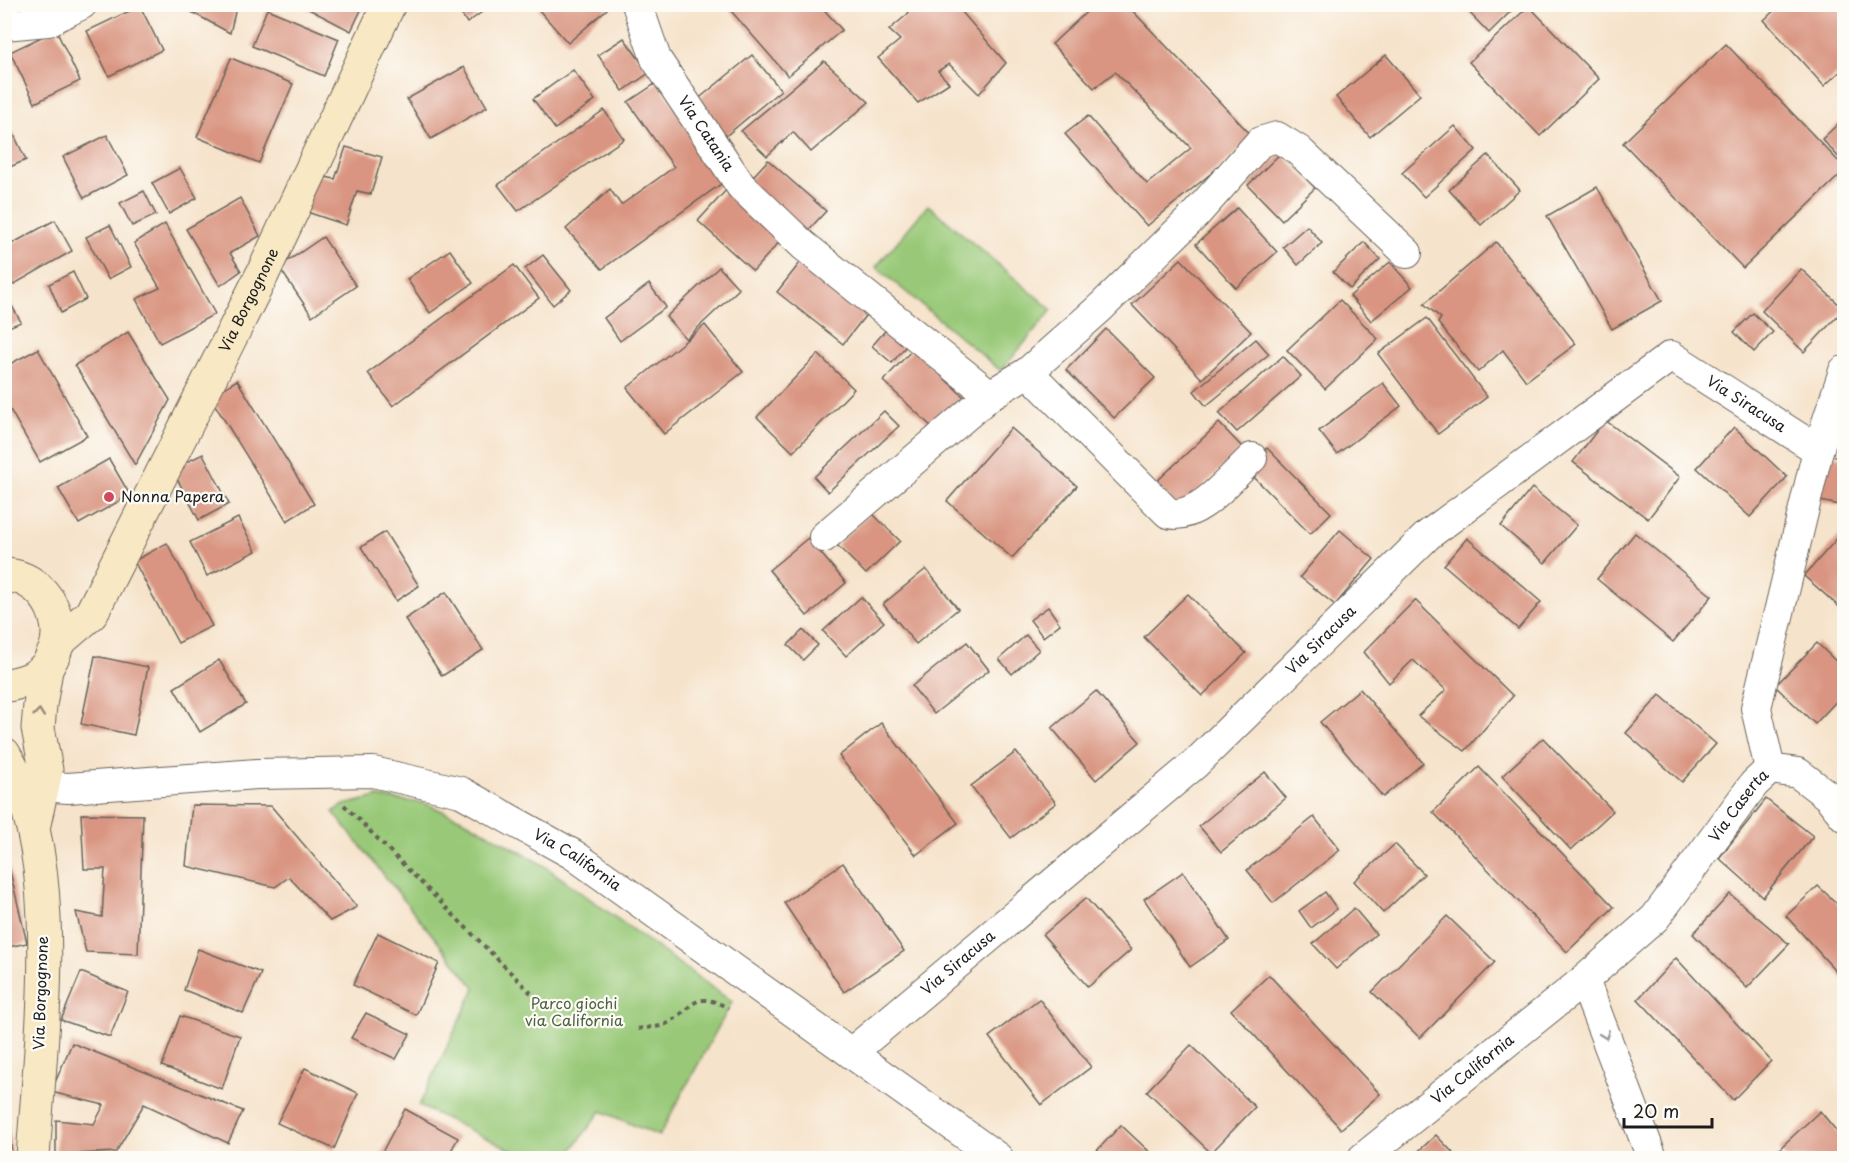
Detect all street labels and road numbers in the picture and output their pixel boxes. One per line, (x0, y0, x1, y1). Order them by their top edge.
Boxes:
street label: Via Catania (673, 90, 741, 176)
street label: Via Borgognone (212, 243, 283, 356)
street label: Via Siracusa (1702, 369, 1792, 437)
street label: Via Siracusa (1280, 599, 1361, 679)
street label: Via Caserta (1702, 763, 1774, 846)
street label: Via California (530, 822, 628, 896)
street label: Via Siracusa (915, 923, 1000, 1000)
street label: Via Borgognone (26, 935, 53, 1050)
street label: Via California (1425, 1027, 1519, 1109)

